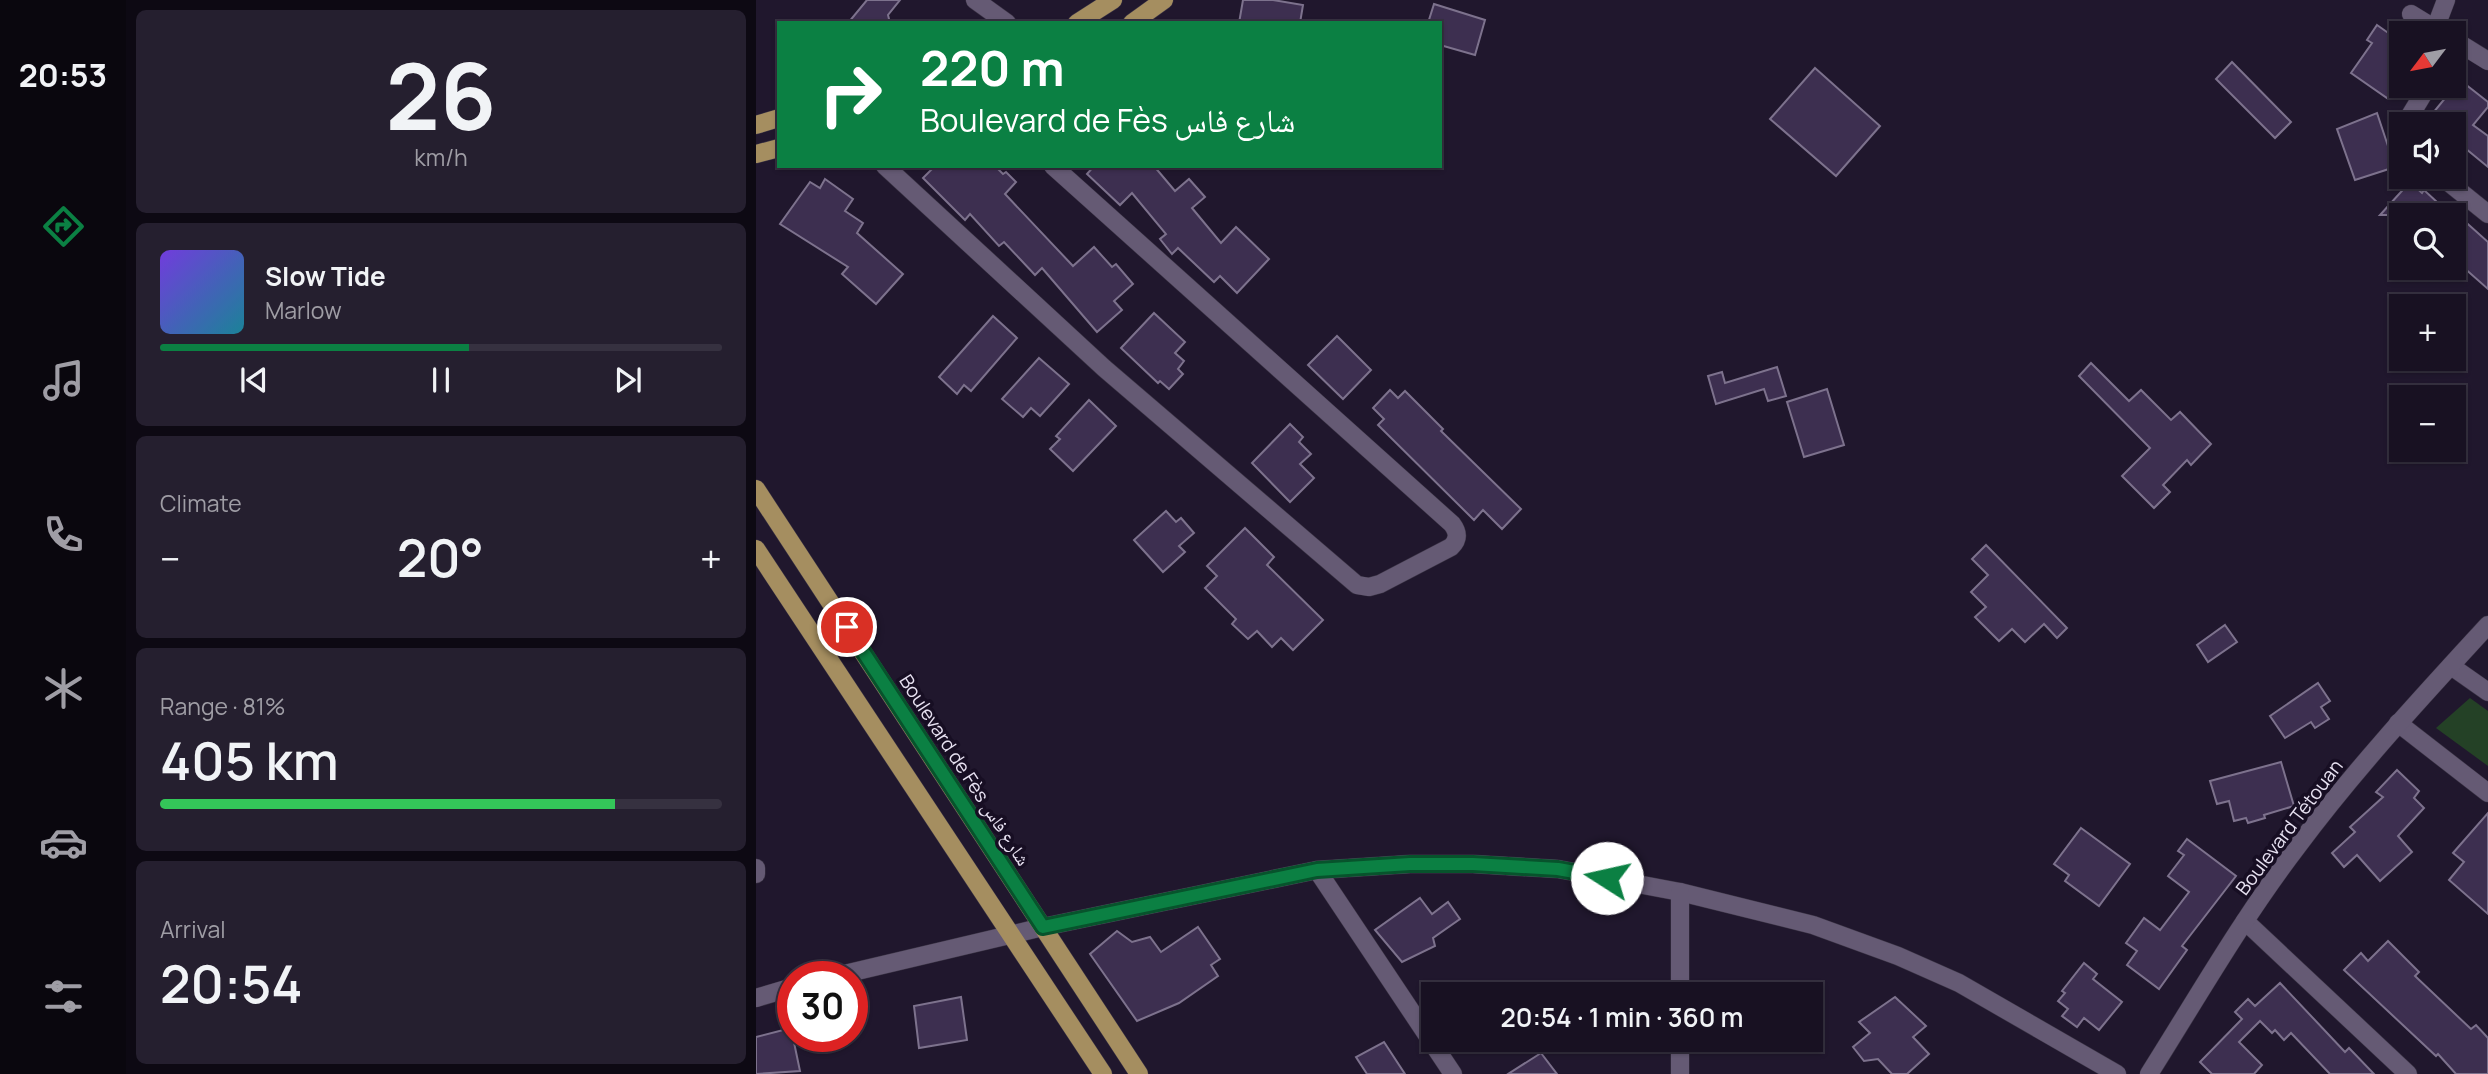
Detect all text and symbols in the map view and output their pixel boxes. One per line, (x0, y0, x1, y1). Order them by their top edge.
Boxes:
north arrow (2389, 21, 2466, 98)
map controls (2389, 21, 2466, 462)
text: 26 (386, 33, 496, 157)
text: 220 m (920, 34, 1064, 101)
icon: right (805, 49, 896, 140)
text: 20:53 (19, 53, 107, 97)
text: Boulevard de Fès شارع فاس (920, 98, 1295, 142)
button: sound (2389, 112, 2466, 189)
text: km/h (414, 141, 468, 173)
icon: directions (39, 202, 88, 251)
button: search (2389, 203, 2466, 280)
text: Slow Tide (265, 258, 386, 294)
text: Marlow (265, 294, 342, 326)
button: + (2389, 294, 2466, 371)
icon: music (39, 356, 88, 405)
icon: previous (235, 361, 273, 399)
icon: pause (422, 361, 460, 399)
icon: next (609, 361, 647, 399)
button: − (2389, 385, 2466, 462)
text: Climate (160, 487, 242, 519)
icon: phone (39, 510, 88, 559)
text: 20° (397, 522, 484, 593)
text: − (160, 532, 181, 584)
text: + (700, 532, 722, 584)
pin (817, 597, 877, 657)
icon: arrive (828, 608, 866, 646)
icon: climate (39, 664, 88, 713)
street label: Boulevard de Fès شارع فاس (893, 669, 1037, 871)
text: Range · 81% (160, 690, 285, 722)
text: 405 km (160, 725, 339, 796)
street label: Boulevard Tétouan (2229, 754, 2349, 900)
icon: car (39, 818, 88, 867)
position arrow (1570, 841, 1644, 915)
text: Arrival (160, 913, 226, 945)
text: 20:54 (160, 948, 303, 1019)
speed limit sign: 30 (777, 961, 868, 1052)
icon: filters (39, 972, 88, 1021)
text: 20:54 · 1 min · 360 m (1500, 999, 1744, 1035)

